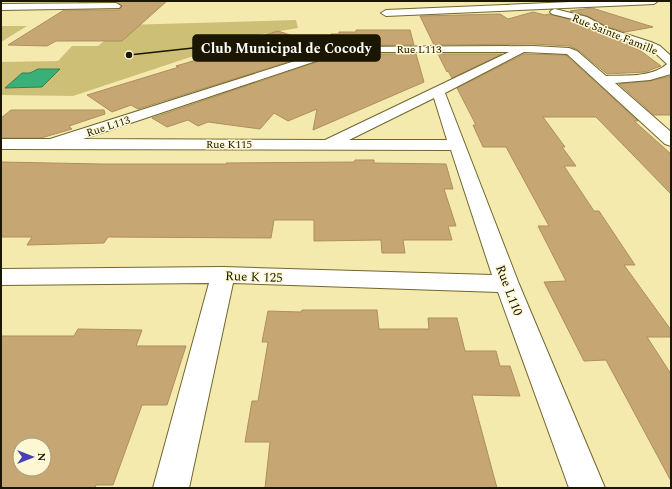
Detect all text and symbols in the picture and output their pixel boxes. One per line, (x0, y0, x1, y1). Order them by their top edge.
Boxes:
street label: Rue Sainte Famille (569, 9, 660, 59)
callout: Club Municipal de Cocody (193, 35, 380, 61)
text: Club Municipal de Cocody (201, 38, 373, 59)
street label: Rue L113 (397, 41, 442, 58)
street label: Rue L113 (84, 111, 133, 142)
street label: Rue K115 (206, 136, 252, 153)
street label: Rue L110 (490, 262, 528, 319)
street label: Rue K 125 (225, 266, 283, 288)
north arrow (12, 437, 52, 477)
text: N (33, 453, 50, 462)

